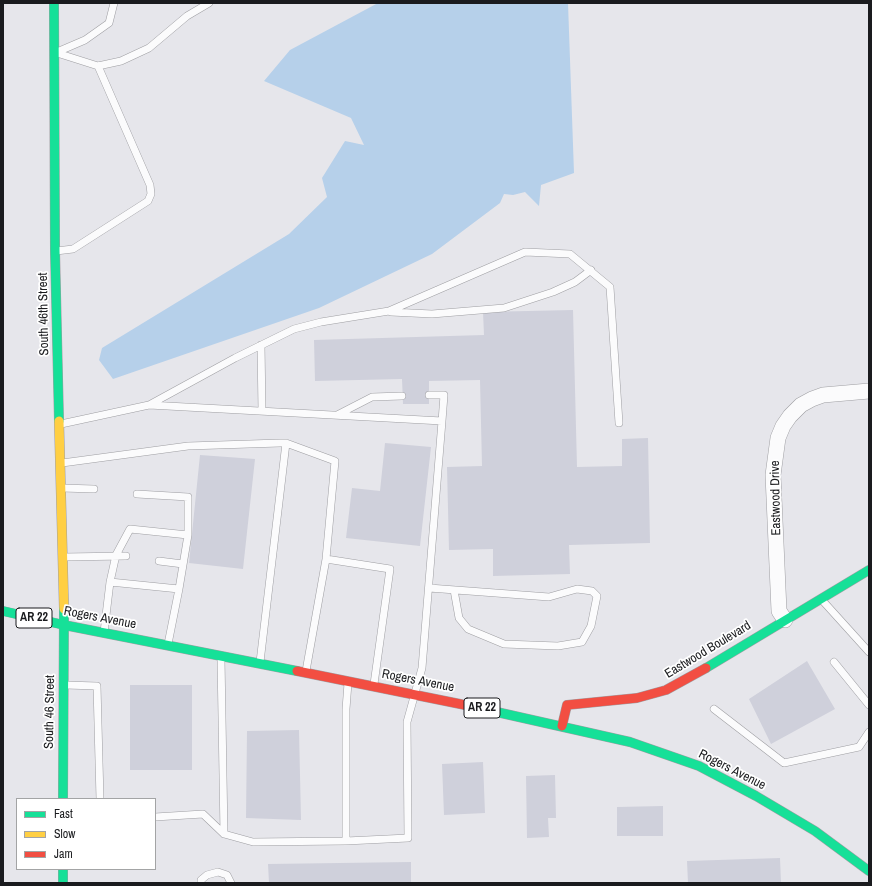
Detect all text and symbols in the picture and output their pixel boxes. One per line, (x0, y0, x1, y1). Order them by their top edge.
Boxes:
street label: South 46th Street (35, 272, 53, 356)
street label: Eastwood Drive (768, 460, 784, 536)
street label: Rogers Avenue (63, 603, 137, 633)
road number: AR 22 (16, 608, 52, 628)
street label: Eastwood Boulevard (662, 618, 754, 682)
street label: Rogers Avenue (381, 666, 455, 696)
street label: South 46 Street (42, 675, 58, 749)
road number: AR 22 (464, 698, 500, 718)
street label: Rogers Avenue (696, 746, 768, 794)
legend (16, 798, 156, 870)
text: Fast (54, 806, 73, 822)
text: Slow (54, 826, 75, 842)
text: Jam (54, 846, 73, 862)

